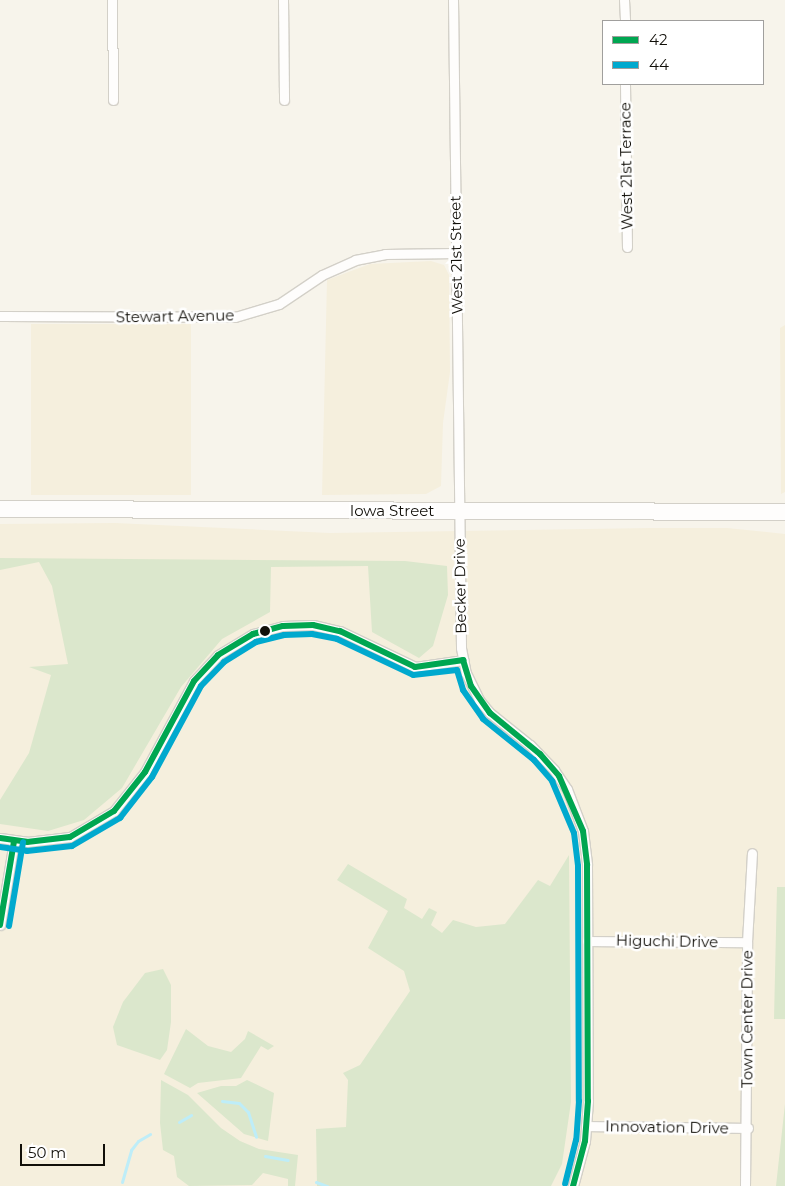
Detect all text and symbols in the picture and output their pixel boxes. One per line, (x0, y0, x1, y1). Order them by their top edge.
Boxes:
legend (602, 20, 765, 85)
text: 42 (649, 30, 667, 49)
text: 44 (649, 55, 669, 74)
street label: West 21st Terrace (616, 102, 636, 230)
street label: West 21st Street (446, 195, 466, 315)
street label: Stewart Avenue (116, 306, 234, 326)
street label: Iowa Street (350, 502, 434, 520)
street label: Becker Drive (450, 538, 470, 634)
unlabelled marker (260, 626, 270, 636)
street label: Higuchi Drive (616, 931, 718, 951)
street label: Town Center Drive (738, 950, 756, 1088)
street label: Innovation Drive (605, 1117, 729, 1137)
scale bar (22, 1134, 108, 1166)
text: 50 m (28, 1143, 66, 1162)

